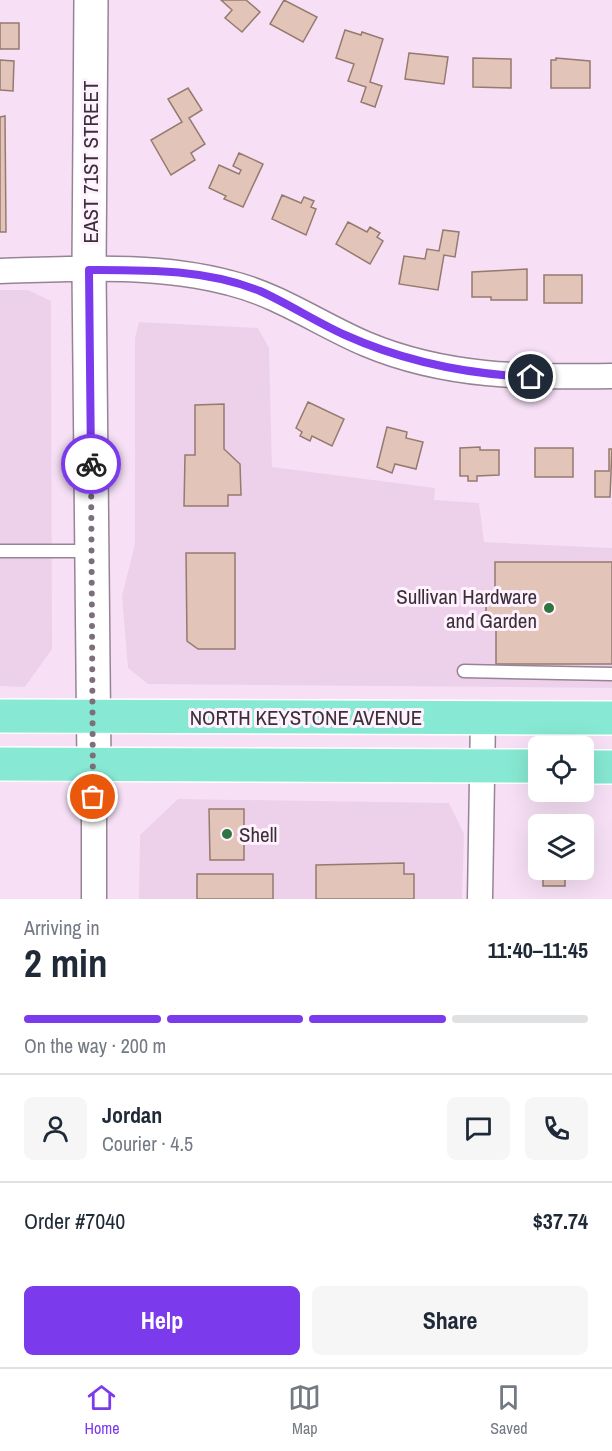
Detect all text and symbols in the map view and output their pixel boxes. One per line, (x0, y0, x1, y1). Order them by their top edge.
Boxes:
street label: EAST 71ST STREET (76, 80, 105, 244)
pin (505, 351, 556, 402)
icon: home (514, 360, 547, 393)
courier (61, 434, 121, 494)
icon: bike (75, 448, 108, 481)
place label: Sullivan Hardware and Garden (396, 582, 537, 635)
marker: Sullivan Hardware and Garden (542, 601, 556, 615)
street label: NORTH KEYSTONE AVENUE (190, 703, 422, 732)
map controls (528, 736, 594, 880)
button: locate (528, 736, 594, 802)
pin (67, 771, 118, 822)
icon: bag (76, 780, 109, 813)
button: layers (528, 814, 594, 880)
place label: Shell (239, 820, 277, 849)
marker: Shell (220, 827, 234, 841)
text: Arriving in (24, 914, 100, 941)
text: 11:40–11:45 (488, 935, 588, 965)
text: 2 min (24, 937, 108, 989)
text: On the way · 200 m (24, 1032, 166, 1059)
button: person (24, 1097, 87, 1160)
button: chat (447, 1097, 510, 1160)
button: phone (525, 1097, 588, 1160)
text: Jordan (102, 1100, 162, 1130)
text: Courier · 4.5 (102, 1130, 193, 1157)
text: Order #7040 (24, 1206, 125, 1236)
text: $37.74 (533, 1206, 588, 1236)
button: Help (24, 1286, 300, 1355)
button: Share (312, 1286, 588, 1355)
tab: Home (84, 1381, 119, 1439)
tab: Map (288, 1381, 321, 1439)
tab: Saved (490, 1381, 528, 1439)

